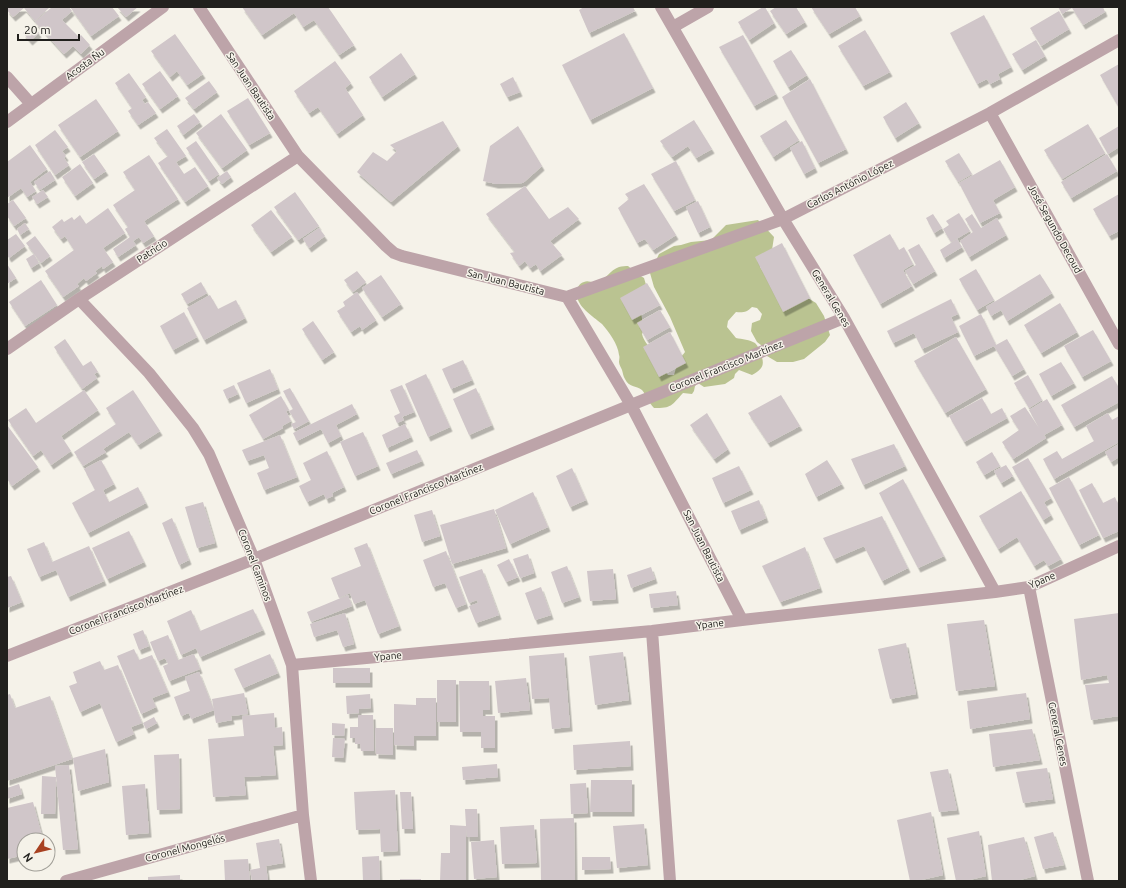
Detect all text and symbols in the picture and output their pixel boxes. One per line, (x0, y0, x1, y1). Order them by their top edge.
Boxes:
scale bar (18, 16, 79, 42)
text: 20 m (24, 23, 51, 36)
street label: Acosta Ñu (63, 46, 107, 82)
street label: San Juan Bautista (224, 50, 278, 122)
street label: Carlos António López (805, 157, 895, 211)
street label: José Segundo Decoud (1026, 183, 1084, 275)
street label: Patricio (135, 237, 169, 265)
street label: San Juan Bautista (466, 267, 546, 297)
street label: General Genes (810, 267, 852, 329)
street label: Coronel Francisco Martínez (668, 338, 785, 394)
street label: Coronel Francisco Martínez (368, 461, 485, 517)
street label: San Juan Bautista (681, 508, 727, 584)
street label: Coronel Caminos (236, 528, 274, 602)
street label: Ypane (1027, 570, 1057, 590)
street label: Coronel Francisco Martínez (67, 583, 185, 637)
street label: Ypane (696, 617, 724, 631)
street label: Ypane (374, 649, 402, 663)
street label: General Genes (1046, 701, 1070, 767)
north arrow (16, 832, 56, 872)
street label: Coronel Mongelós (144, 832, 226, 864)
text: N (21, 851, 35, 865)

